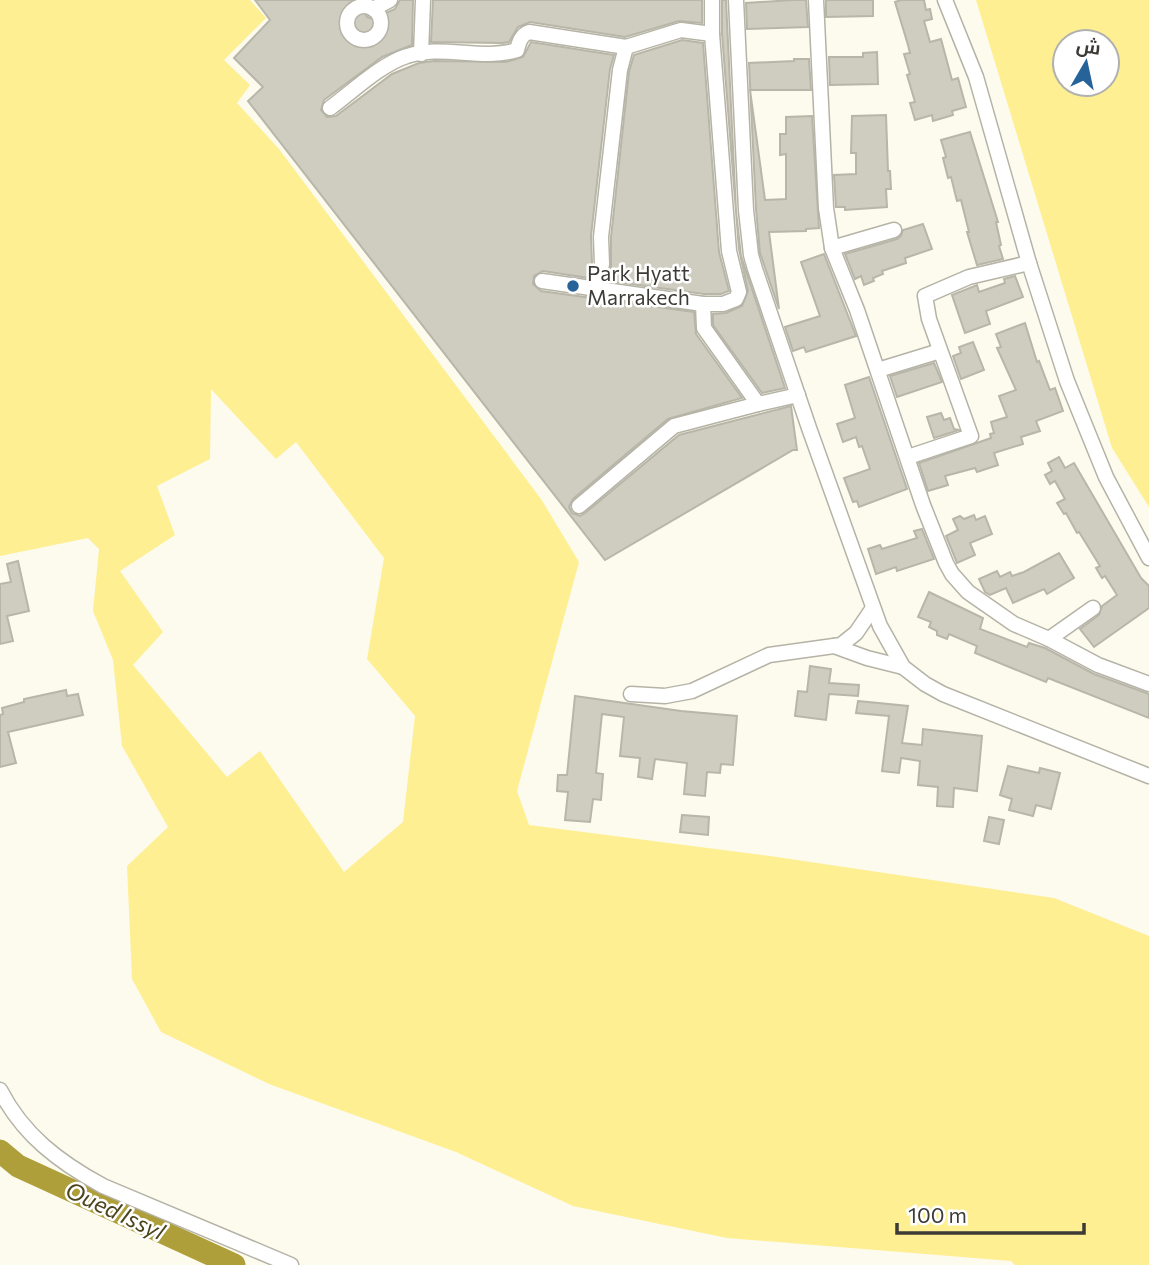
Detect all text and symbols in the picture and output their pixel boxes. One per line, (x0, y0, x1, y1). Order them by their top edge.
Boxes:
north arrow (1051, 28, 1121, 98)
text: ش (1075, 32, 1103, 60)
place label: Park Hyatt Marrakech (587, 260, 690, 309)
marker: Park Hyatt Marrakech (565, 278, 581, 294)
water label: Oued Issyl (61, 1175, 170, 1246)
scale bar (897, 1192, 1084, 1236)
text: 100 m (908, 1202, 967, 1227)

